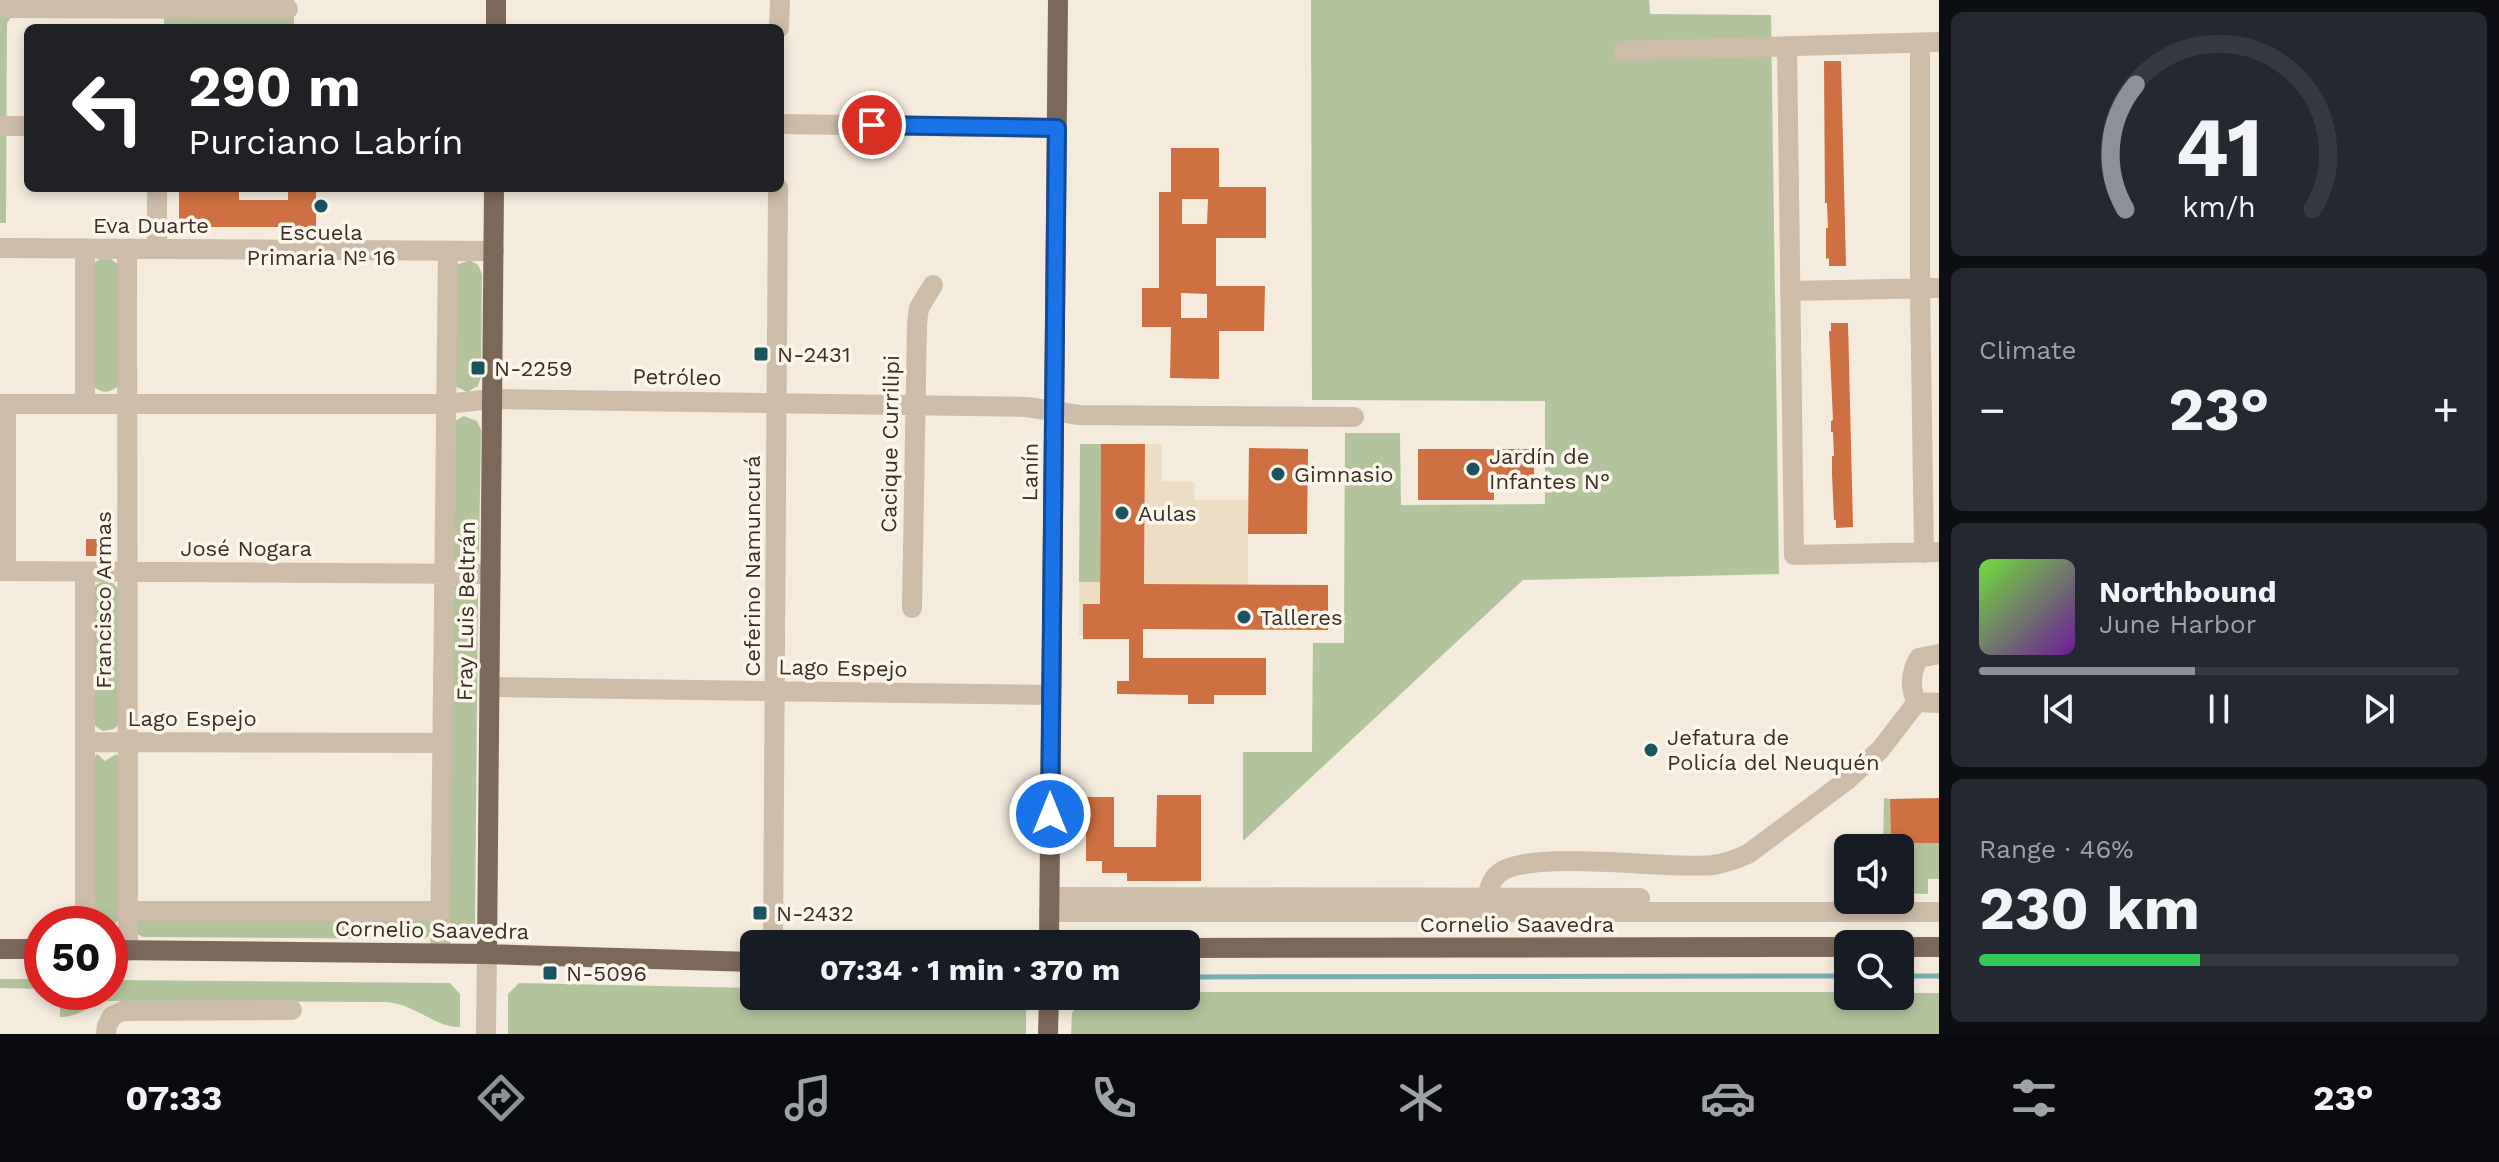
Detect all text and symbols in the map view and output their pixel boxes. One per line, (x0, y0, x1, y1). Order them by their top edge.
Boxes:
text: 290 m (188, 54, 361, 120)
icon: left (56, 56, 160, 160)
pin (838, 91, 906, 159)
text: 41 (2175, 98, 2263, 195)
icon: arrive (850, 103, 894, 147)
text: Purciano Labrín (188, 121, 464, 163)
text: km/h (2182, 190, 2256, 224)
marker: Escuela Primaria Nº 16 (312, 197, 330, 215)
street label: Eva Duarte (93, 213, 209, 238)
place label: Escuela Primaria Nº 16 (246, 220, 396, 270)
text: Climate (1979, 335, 2077, 365)
place label: N-2431 (777, 342, 851, 367)
marker: N-2431 (752, 345, 770, 363)
street label: Cacique Currilipi (876, 355, 904, 533)
place label: N-2259 (494, 356, 573, 381)
marker: N-2259 (469, 359, 487, 377)
street label: Petróleo (632, 364, 722, 390)
text: 23° (2168, 374, 2270, 445)
text: − (1979, 384, 2006, 436)
text: + (2432, 384, 2459, 436)
street label: Lanín (1017, 442, 1043, 502)
place label: Jardín de Infantes N° (1489, 444, 1610, 494)
street label: Ceferino Namuncurá (740, 455, 765, 677)
marker: Jardín de Infantes N° (1464, 460, 1482, 478)
place label: Gimnasio (1294, 462, 1393, 487)
marker: Gimnasio (1269, 465, 1287, 483)
place label: Aulas (1138, 501, 1197, 526)
marker: Aulas (1113, 504, 1131, 522)
street label: Francisco Armas (91, 511, 116, 689)
street label: Fray Luis Beltrán (452, 521, 480, 701)
street label: José Nogara (180, 536, 312, 561)
text: Northbound (2099, 574, 2276, 609)
place label: Talleres (1260, 605, 1343, 630)
marker: Talleres (1235, 608, 1253, 626)
text: June Harbor (2099, 609, 2256, 639)
street label: Lago Espejo (778, 654, 908, 682)
icon: previous (2037, 687, 2081, 731)
icon: pause (2197, 687, 2241, 731)
icon: next (2357, 687, 2401, 731)
street label: Lago Espejo (127, 706, 257, 731)
place label: Jefatura de Policía del Neuquén (1667, 725, 1880, 775)
marker: Jefatura de Policía del Neuquén (1642, 741, 1660, 759)
position arrow (1008, 772, 1092, 856)
map controls (1834, 834, 1914, 1010)
button: sound (1834, 834, 1914, 914)
text: Range · 46% (1979, 834, 2134, 864)
text: 230 km (1979, 873, 2200, 944)
place label: N-2432 (776, 901, 854, 926)
marker: N-2432 (751, 904, 769, 922)
speed limit sign: 50 (24, 906, 128, 1010)
street label: Cornelio Saavedra (1420, 912, 1614, 937)
street label: Cornelio Saavedra (335, 916, 529, 944)
button: search (1834, 930, 1914, 1010)
text: 07:34 · 1 min · 370 m (820, 952, 1120, 987)
place label: N-5096 (566, 961, 647, 986)
marker: N-5096 (541, 964, 559, 982)
icon: directions (473, 1070, 529, 1126)
icon: music (780, 1070, 836, 1126)
icon: phone (1086, 1070, 1142, 1126)
icon: climate (1393, 1070, 1449, 1126)
icon: car (1700, 1070, 1756, 1126)
icon: filters (2006, 1070, 2062, 1126)
text: 07:33 (125, 1077, 222, 1119)
text: 23° (2313, 1077, 2374, 1119)

